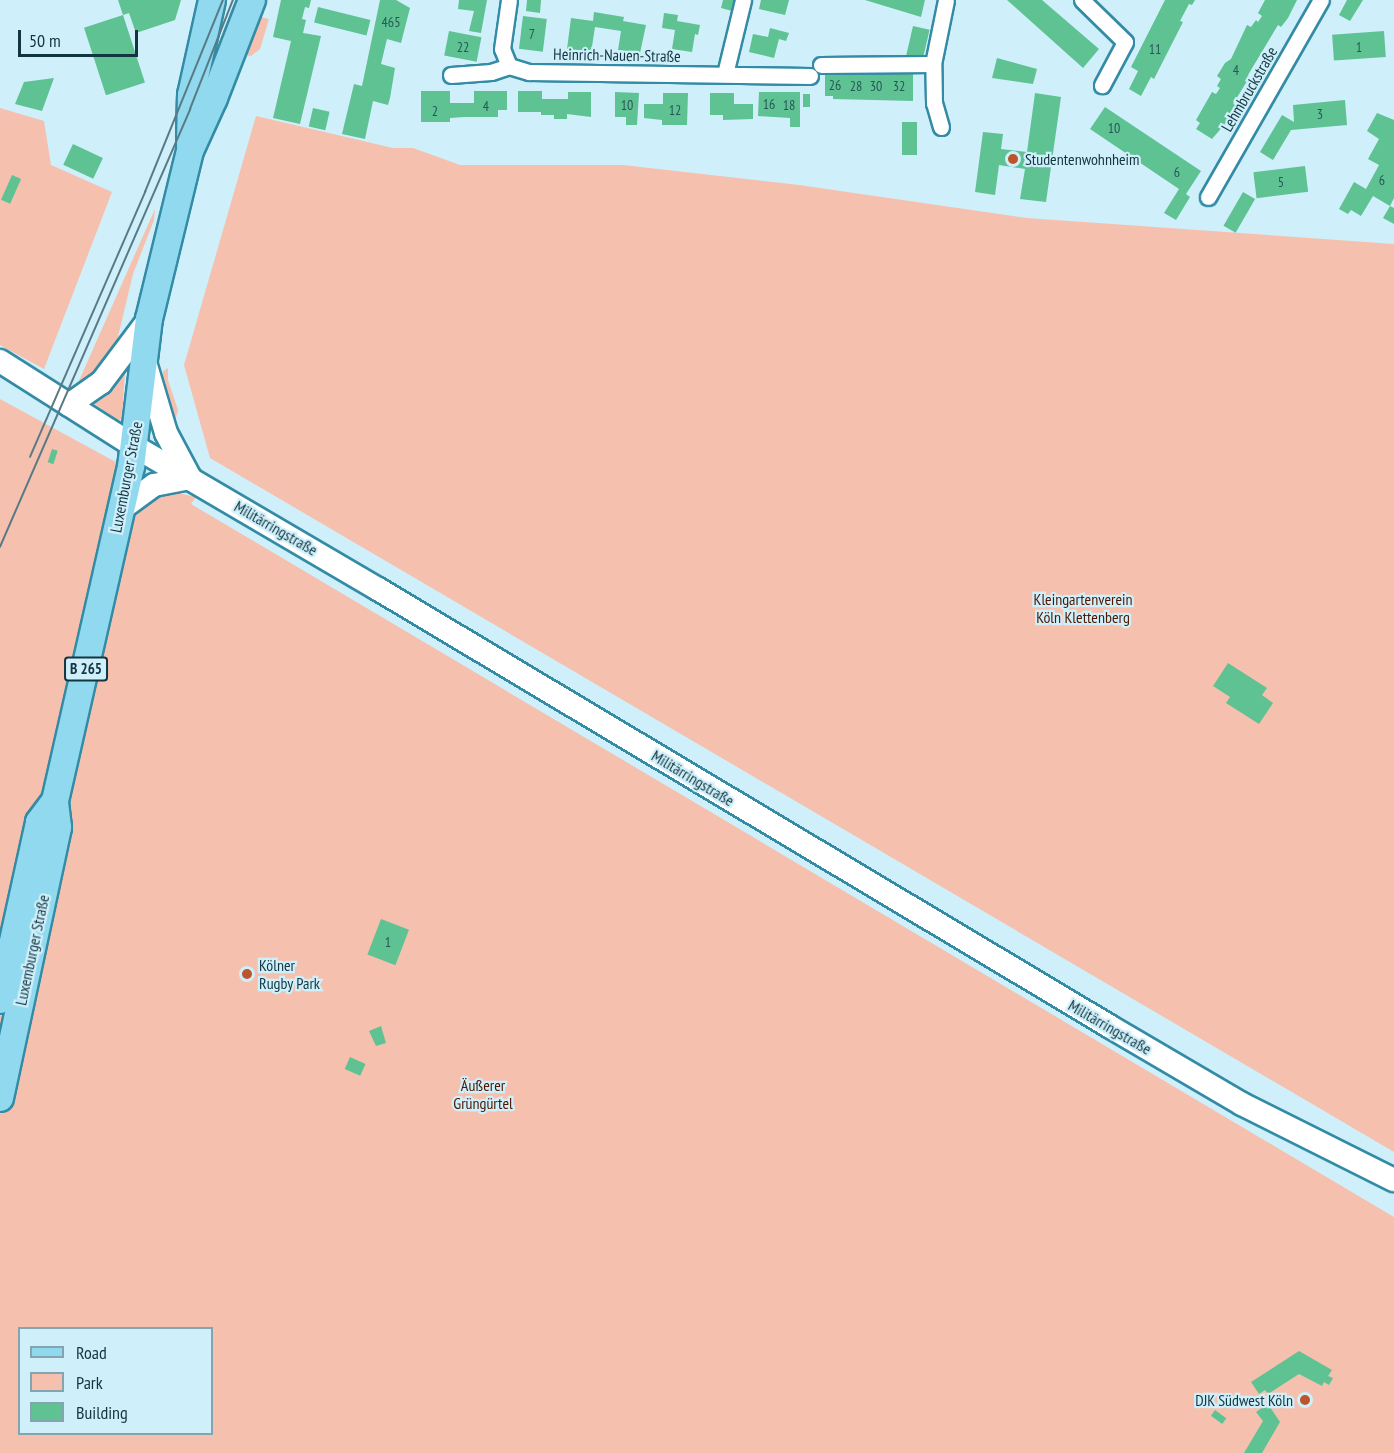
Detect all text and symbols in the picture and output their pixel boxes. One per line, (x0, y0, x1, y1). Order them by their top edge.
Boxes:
house number: 465 (382, 14, 400, 30)
scale bar (21, 18, 141, 56)
house number: 7 (529, 26, 535, 42)
text: 50 m (29, 29, 61, 52)
house number: 22 (457, 39, 469, 55)
house number: 1 (1356, 39, 1362, 55)
house number: 11 (1149, 41, 1161, 57)
street label: Lehmbruckstraße (1217, 43, 1281, 135)
street label: Heinrich-Nauen-Straße (553, 44, 681, 66)
house number: 4 (1233, 62, 1239, 78)
house number: 26 (829, 77, 841, 93)
house number: 28 (850, 78, 862, 94)
house number: 30 (870, 78, 882, 94)
house number: 32 (893, 78, 905, 94)
house number: 16 (763, 96, 775, 112)
house number: 10 (621, 97, 633, 113)
house number: 18 (783, 97, 795, 113)
house number: 4 (483, 98, 489, 114)
house number: 12 (669, 102, 681, 118)
house number: 2 (432, 103, 438, 119)
house number: 3 (1317, 106, 1323, 122)
house number: 10 (1108, 120, 1120, 136)
place label: Studentenwohnheim (1025, 149, 1139, 169)
marker: Studentenwohnheim (1006, 152, 1020, 166)
house number: 6 (1174, 164, 1180, 180)
house number: 6 (1379, 172, 1385, 188)
house number: 5 (1278, 174, 1284, 190)
street label: Luxemburger Straße (106, 420, 146, 534)
street label: Militärringstraße (231, 496, 321, 560)
park label: Kleingartenverein Köln Klettenberg (1033, 589, 1133, 627)
road number: B 265 (64, 657, 109, 681)
street label: Militärringstraße (648, 746, 738, 810)
street label: Luxemburger Straße (11, 893, 53, 1007)
house number: 1 (385, 934, 391, 950)
place label: Kölner Rugby Park (259, 955, 321, 993)
marker: Kölner Rugby Park (240, 967, 254, 981)
street label: Militärringstraße (1065, 995, 1155, 1059)
park label: Äußerer Grüngürtel (453, 1075, 513, 1113)
legend (18, 1327, 213, 1435)
text: Road (76, 1341, 107, 1364)
text: Park (76, 1371, 103, 1394)
place label: DJK Südwest Köln (1195, 1390, 1293, 1410)
marker: DJK Südwest Köln (1298, 1393, 1312, 1407)
text: Building (76, 1401, 128, 1424)

